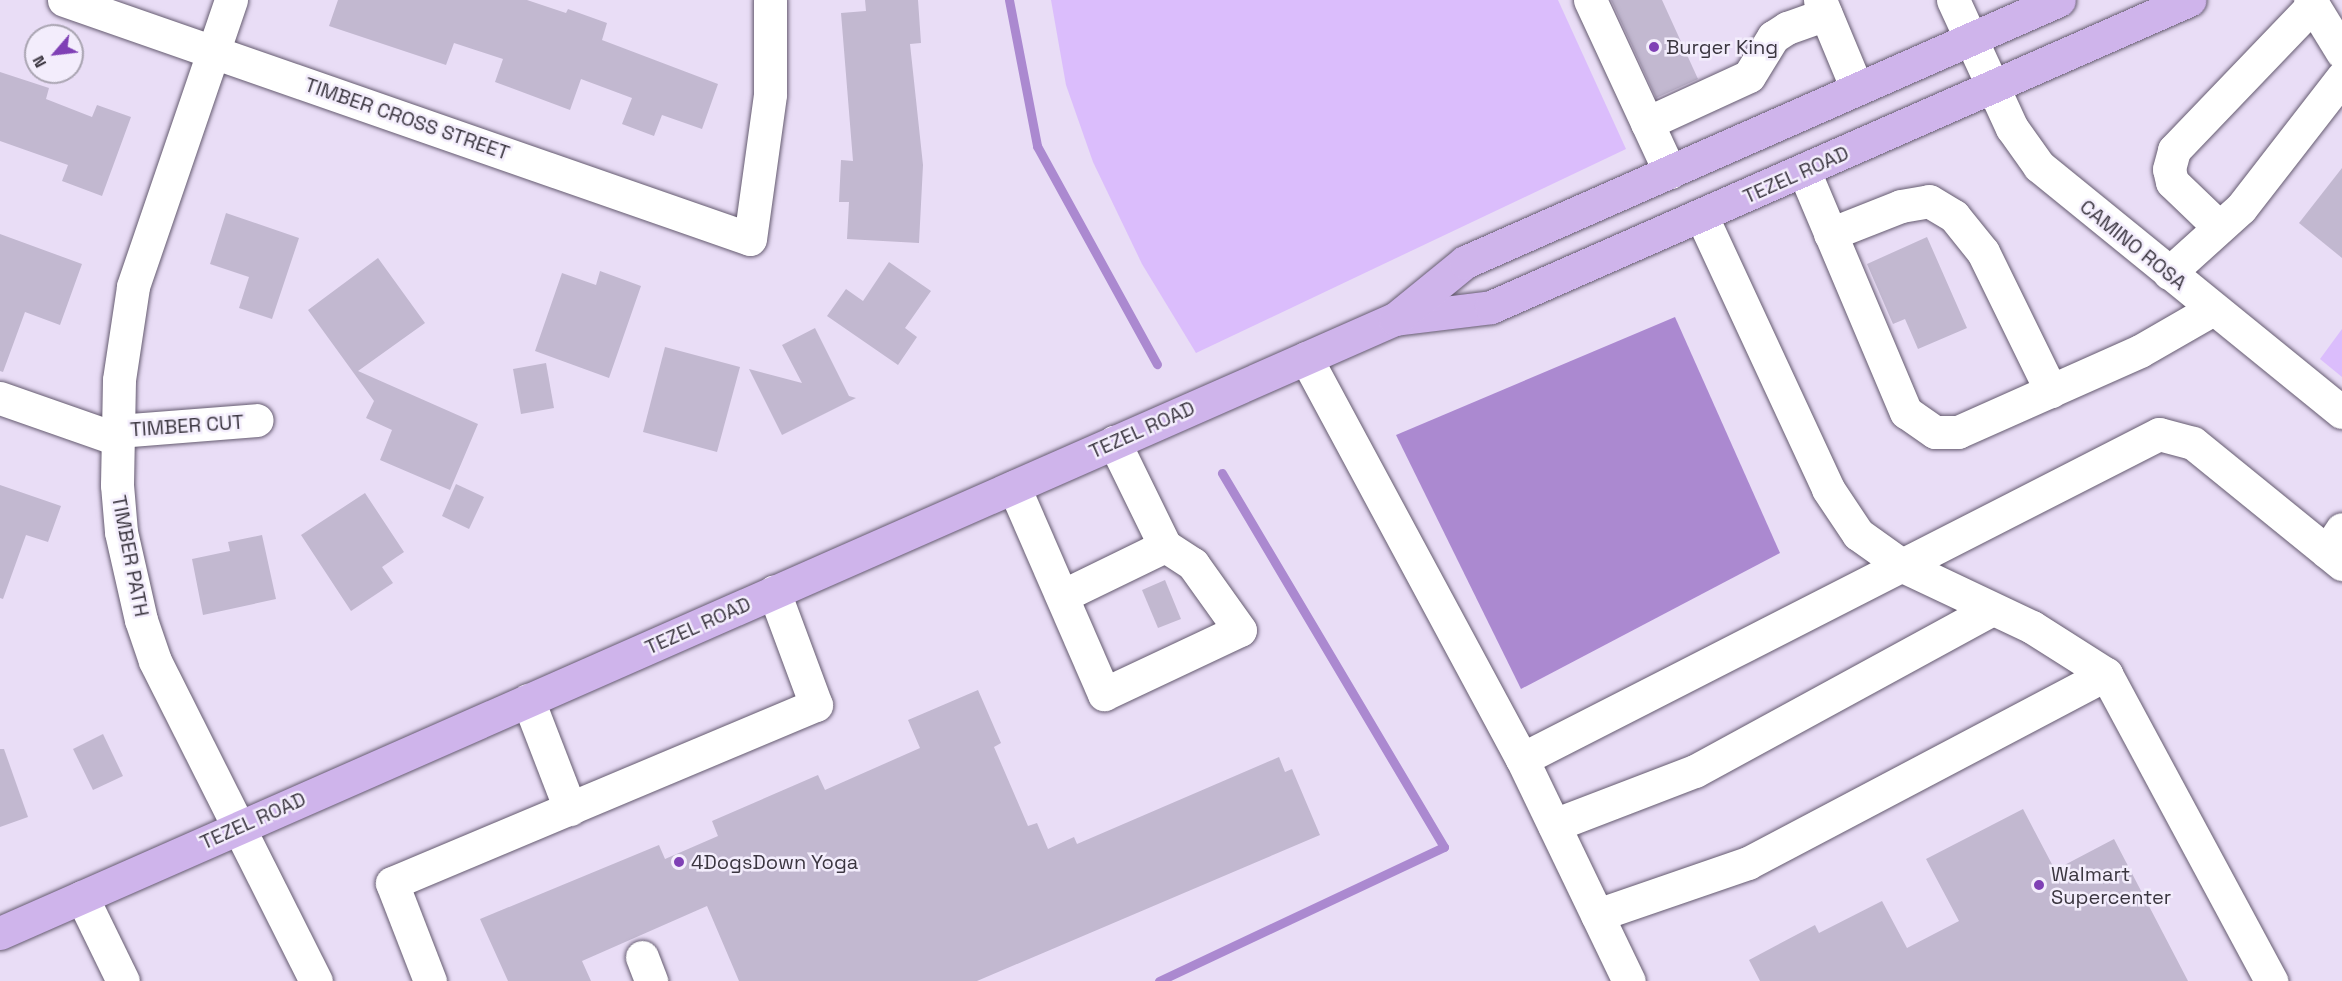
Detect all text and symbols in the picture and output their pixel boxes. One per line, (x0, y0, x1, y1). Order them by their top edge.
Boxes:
north arrow (24, 24, 84, 84)
place label: Burger King (1666, 35, 1778, 59)
marker: Burger King (1647, 40, 1661, 54)
text: N (28, 52, 51, 71)
street label: TIMBER CROSS STREET (301, 73, 513, 165)
street label: TEZEL ROAD (1739, 141, 1853, 209)
street label: CAMINO ROSA (2075, 195, 2191, 295)
street label: TEZEL ROAD (1085, 396, 1199, 464)
street label: TIMBER CUT (129, 410, 245, 442)
street label: TIMBER PATH (106, 493, 154, 619)
street label: TEZEL ROAD (641, 592, 755, 660)
street label: TEZEL ROAD (196, 787, 310, 855)
place label: 4DogsDown Yoga (691, 850, 859, 874)
marker: 4DogsDown Yoga (672, 855, 686, 869)
place label: Walmart Supercenter (2051, 862, 2171, 909)
marker: Walmart Supercenter (2032, 878, 2046, 892)

